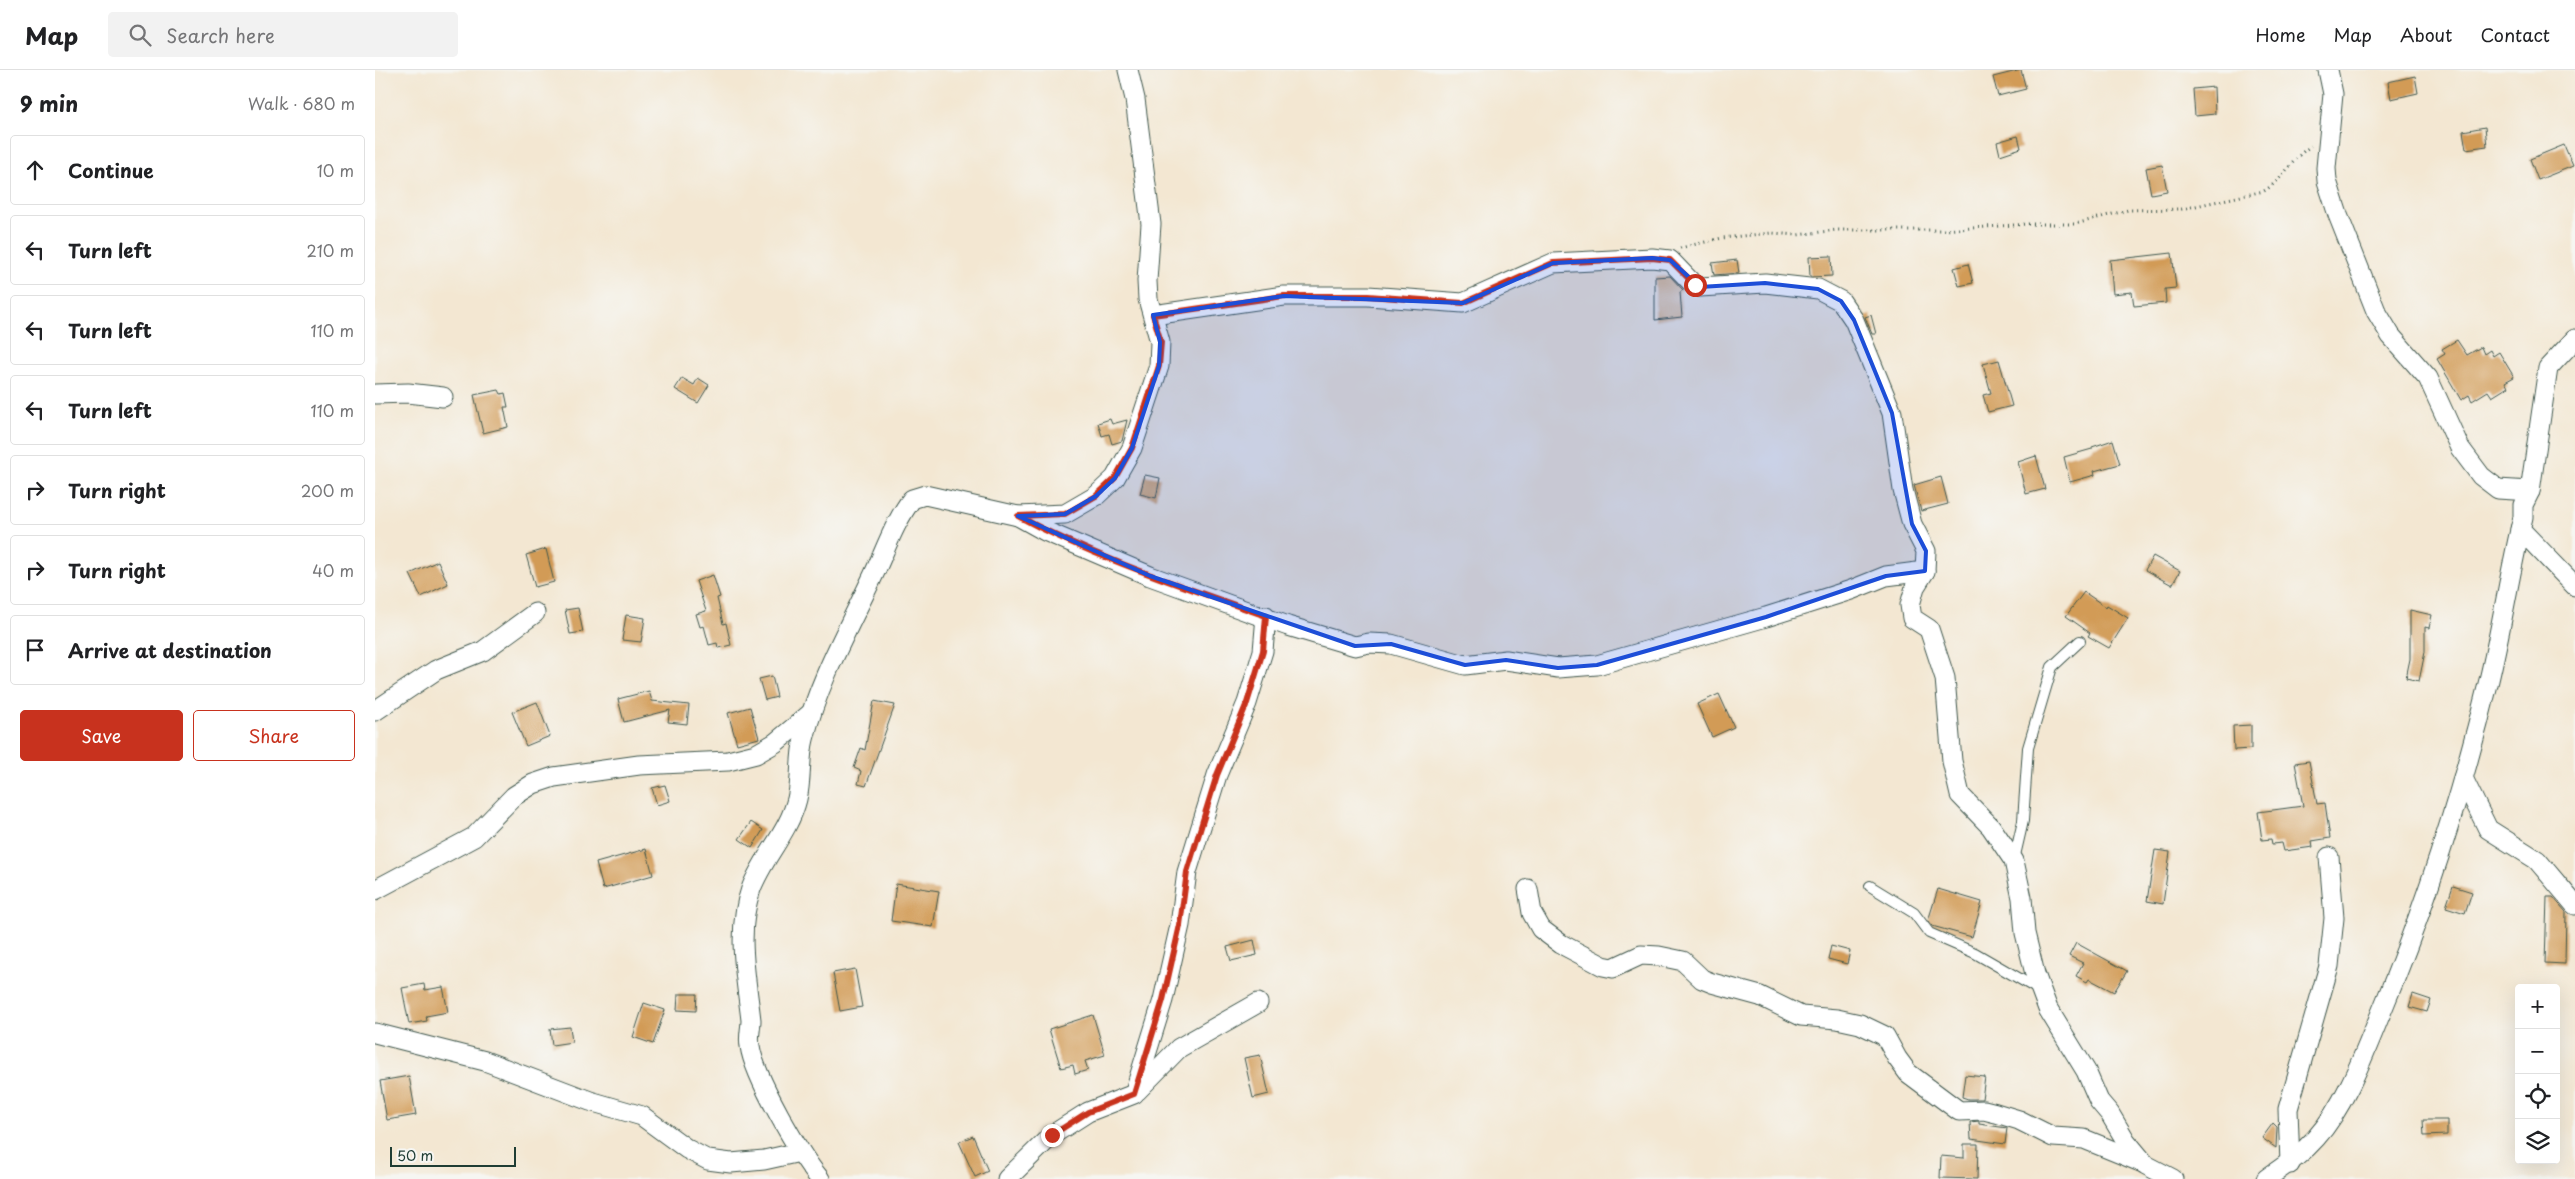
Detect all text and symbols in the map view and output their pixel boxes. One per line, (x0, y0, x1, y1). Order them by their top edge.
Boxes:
search box (108, 12, 458, 57)
text: Map (25, 17, 78, 53)
icon: search (126, 21, 154, 49)
text: Search here (166, 21, 275, 49)
text: Home (2255, 21, 2305, 48)
text: Map (2333, 21, 2372, 48)
text: About (2400, 21, 2452, 48)
text: Contact (2480, 21, 2550, 48)
text: 9 min (20, 87, 78, 119)
text: Walk · 680 m (248, 91, 355, 115)
icon: ahead (21, 156, 49, 184)
text: Continue (68, 156, 154, 184)
text: 10 m (317, 158, 354, 182)
icon: left (21, 236, 49, 264)
text: Turn left (68, 236, 152, 264)
text: 210 m (306, 238, 354, 262)
route start (1684, 274, 1707, 297)
icon: left (21, 316, 49, 344)
text: Turn left (68, 316, 152, 344)
text: 110 m (311, 318, 354, 342)
icon: left (21, 396, 49, 424)
text: Turn left (68, 396, 152, 424)
text: 110 m (311, 398, 354, 422)
icon: right (21, 476, 49, 504)
text: Turn right (68, 476, 166, 504)
text: 200 m (301, 478, 354, 502)
icon: right (21, 556, 49, 584)
text: Turn right (68, 556, 166, 584)
text: 40 m (312, 558, 354, 582)
icon: arrive (21, 636, 49, 664)
text: Arrive at destination (68, 636, 272, 664)
button: Save (20, 710, 183, 761)
button: Share (193, 710, 355, 761)
map controls (2515, 984, 2560, 1164)
button: + (2515, 984, 2560, 1029)
button: − (2515, 1029, 2560, 1074)
button: locate (2515, 1074, 2560, 1119)
button: layers (2515, 1119, 2560, 1164)
route end (1041, 1124, 1064, 1147)
scale bar (390, 1144, 516, 1167)
text: 50 m (397, 1145, 433, 1166)

